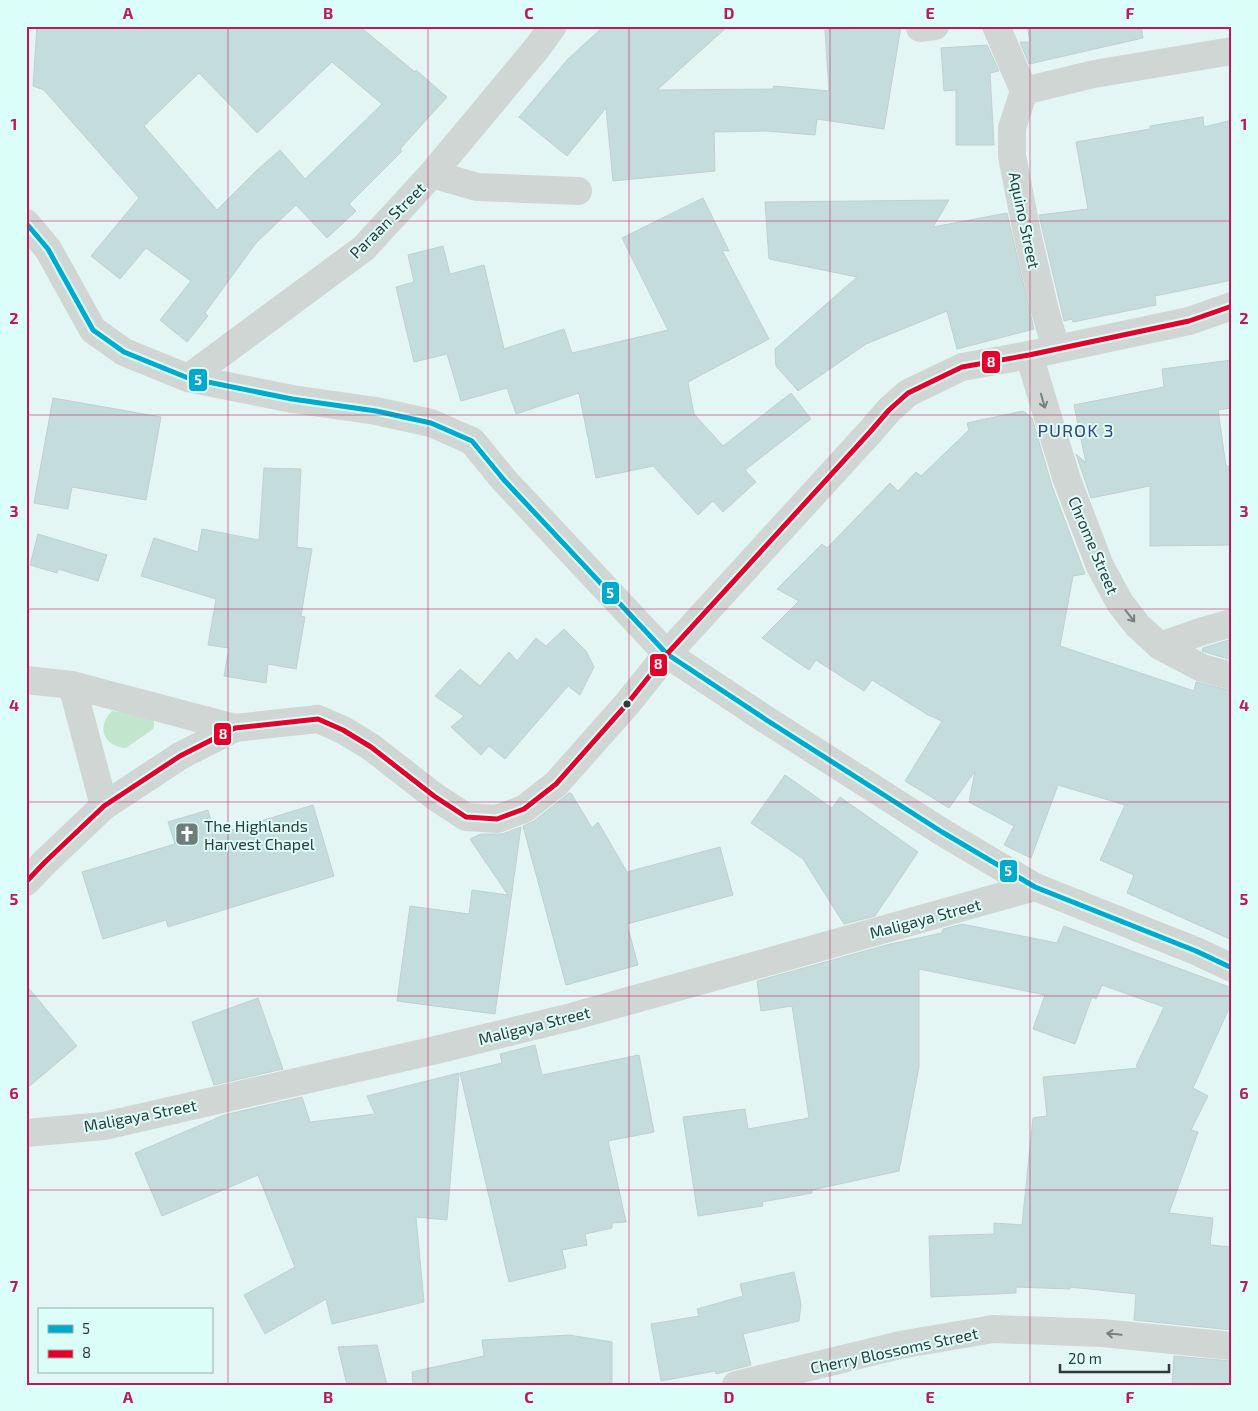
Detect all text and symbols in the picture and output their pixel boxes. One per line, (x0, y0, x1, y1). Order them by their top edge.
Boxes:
text: A (123, 3, 134, 22)
text: B (323, 3, 333, 22)
text: C (524, 3, 534, 22)
text: D (724, 3, 735, 22)
text: E (925, 3, 935, 22)
text: F (1126, 3, 1135, 22)
text: 1 (11, 114, 17, 133)
text: 1 (1241, 114, 1247, 133)
street label: Aquino Street (1005, 170, 1045, 270)
street label: Paraan Street (345, 178, 429, 262)
text: 2 (9, 308, 19, 327)
text: 2 (1239, 308, 1249, 327)
line badge: 8 (981, 350, 1001, 374)
text: 8 (987, 353, 995, 370)
line badge: 5 (188, 368, 208, 392)
text: 5 (194, 371, 202, 388)
one-way arrow (1038, 393, 1048, 409)
district label: PUROK 3 (1037, 419, 1115, 441)
street label: Chrome Street (1065, 493, 1123, 597)
text: 3 (9, 501, 19, 520)
text: 3 (1239, 501, 1249, 520)
line badge: 5 (601, 581, 620, 605)
text: 5 (606, 584, 614, 601)
one-way arrow (1124, 609, 1135, 622)
line badge: 8 (649, 653, 668, 677)
text: 8 (654, 655, 662, 672)
text: 4 (9, 695, 19, 714)
text: 4 (1239, 695, 1249, 714)
unlabelled marker (622, 699, 632, 709)
line badge: 8 (213, 722, 232, 746)
text: 8 (219, 725, 227, 742)
place label: The Highlands Harvest Chapel (204, 816, 315, 853)
church icon: The Highlands Harvest Chapel (174, 821, 200, 847)
line badge: 5 (999, 859, 1018, 883)
text: 5 (1004, 862, 1012, 879)
text: 5 (10, 889, 19, 908)
text: 5 (1240, 889, 1249, 908)
street label: Maligaya Street (867, 894, 983, 942)
street label: Maligaya Street (476, 1002, 592, 1048)
text: 6 (9, 1083, 19, 1102)
text: 6 (1239, 1083, 1249, 1102)
street label: Maligaya Street (82, 1095, 198, 1135)
text: 7 (10, 1276, 19, 1295)
text: 7 (1240, 1276, 1249, 1295)
legend (38, 1308, 212, 1374)
text: 5 (82, 1319, 90, 1337)
street label: Cherry Blossoms Street (808, 1323, 980, 1377)
one-way arrow (1106, 1329, 1122, 1339)
scale bar (1060, 1341, 1169, 1373)
text: 8 (82, 1343, 91, 1361)
text: 20 m (1068, 1349, 1102, 1367)
text: A (123, 1387, 134, 1406)
text: B (323, 1387, 333, 1406)
text: C (524, 1387, 534, 1406)
text: D (724, 1387, 735, 1406)
text: E (925, 1387, 935, 1406)
text: F (1126, 1387, 1135, 1406)

